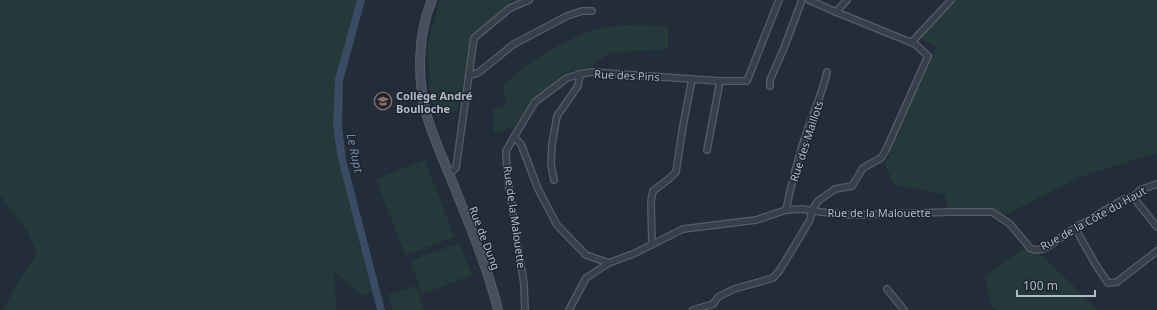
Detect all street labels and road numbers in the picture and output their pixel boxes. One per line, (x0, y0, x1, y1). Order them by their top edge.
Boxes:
street label: Rue des Pins (594, 66, 660, 84)
street label: Rue des Maillots (786, 99, 826, 183)
street label: Rue de la Malouette (500, 165, 530, 269)
street label: Rue de la Côte du Haut (1038, 183, 1149, 253)
street label: Rue de Dung (466, 204, 504, 272)
street label: Rue de la Malouette (827, 205, 931, 220)

